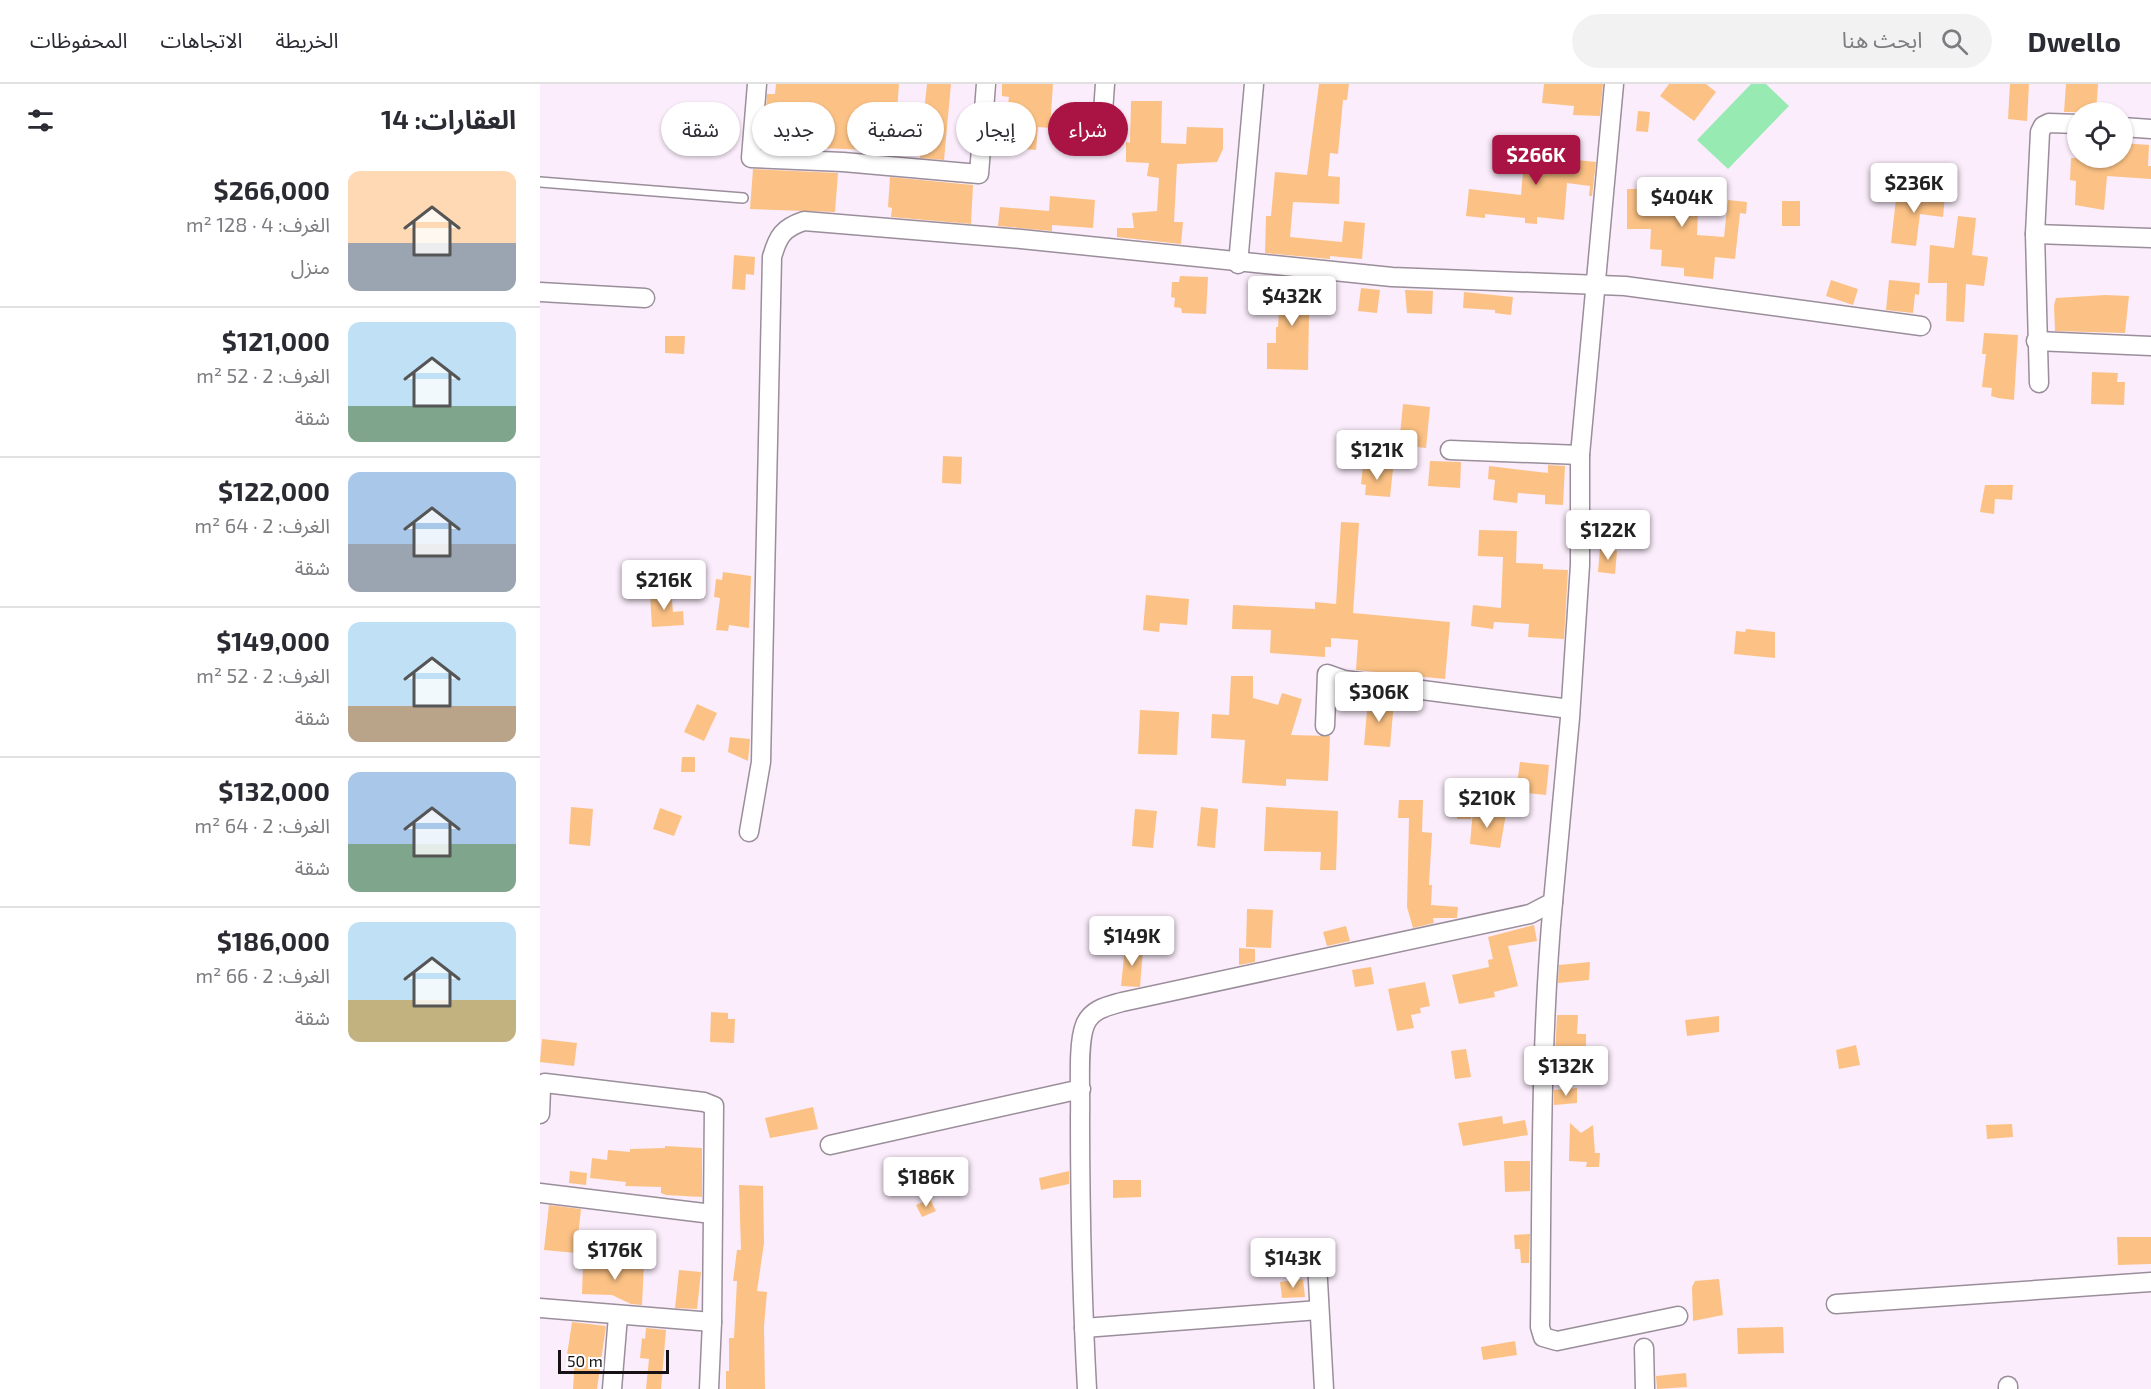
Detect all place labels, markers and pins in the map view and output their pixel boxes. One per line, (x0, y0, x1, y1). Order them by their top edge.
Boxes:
pin: $266K (1494, 135, 1578, 186)
pin: $236K (1872, 163, 1956, 214)
pin: $404K (1640, 177, 1724, 228)
pin: $432K (1250, 276, 1334, 327)
pin: $121K (1335, 430, 1419, 481)
pin: $122K (1566, 510, 1650, 561)
pin: $216K (622, 560, 706, 611)
pin: $306K (1337, 672, 1421, 723)
pin: $210K (1445, 778, 1529, 829)
pin: $149K (1090, 916, 1174, 967)
pin: $132K (1524, 1046, 1608, 1097)
pin: $186K (884, 1157, 968, 1208)
pin: $176K (573, 1230, 657, 1281)
pin: $143K (1251, 1238, 1335, 1289)

